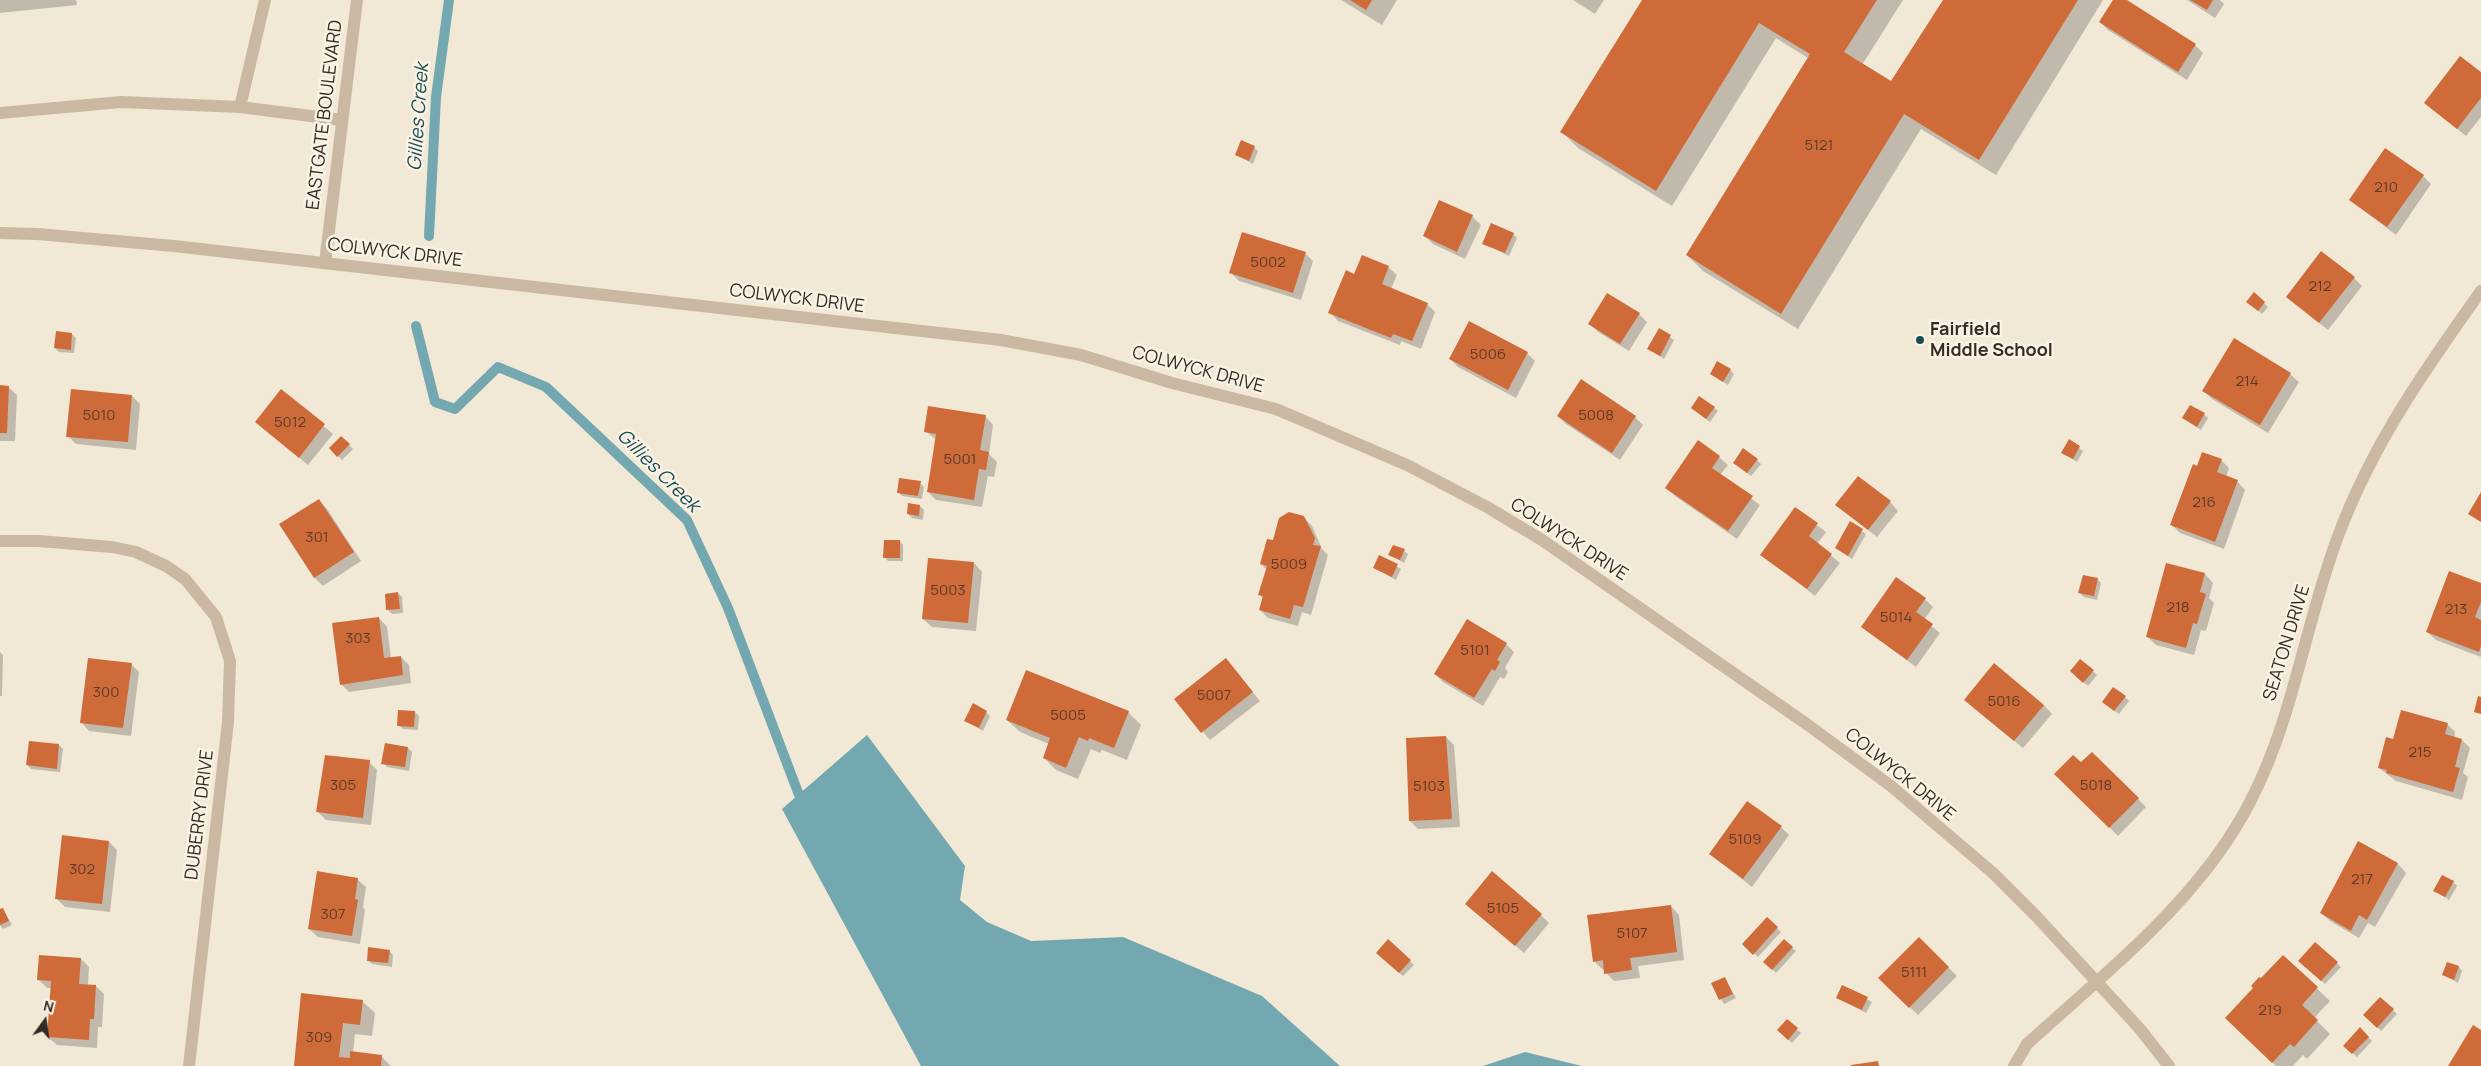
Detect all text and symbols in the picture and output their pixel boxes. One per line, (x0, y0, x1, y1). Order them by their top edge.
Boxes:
street label: EASTGATE BOULEVARD (303, 19, 347, 211)
water label: Gillies Creek (404, 62, 434, 172)
house number: 5121 (1805, 137, 1833, 155)
house number: 210 (2374, 179, 2398, 197)
street label: COLWYCK DRIVE (326, 234, 464, 272)
house number: 5002 (1250, 254, 1286, 272)
house number: 212 (2309, 278, 2331, 296)
street label: COLWYCK DRIVE (728, 280, 866, 318)
place label: Fairfield Middle School (1930, 319, 2053, 362)
marker: Fairfield Middle School (1914, 334, 1926, 346)
street label: COLWYCK DRIVE (1130, 342, 1266, 398)
house number: 5006 (1470, 346, 1506, 364)
house number: 214 (2235, 373, 2259, 391)
house number: 5010 (83, 407, 115, 425)
house number: 5008 (1578, 407, 1614, 425)
house number: 5012 (274, 414, 306, 432)
water label: Gillies Creek (612, 425, 704, 517)
house number: 5001 (944, 451, 976, 469)
street label: COLWYCK DRIVE (1506, 494, 1632, 586)
house number: 216 (2192, 494, 2216, 512)
house number: 301 (305, 529, 329, 547)
house number: 5009 (1271, 556, 1307, 574)
house number: 5003 (930, 582, 966, 600)
street label: SEATON DRIVE (2259, 582, 2315, 704)
house number: 218 (2166, 599, 2190, 617)
house number: 213 (2445, 601, 2467, 619)
house number: 5014 (1880, 609, 1912, 627)
house number: 303 (345, 630, 371, 648)
house number: 5101 (1460, 642, 1490, 660)
house number: 300 (93, 684, 119, 702)
house number: 5007 (1197, 687, 1231, 705)
house number: 5016 (1988, 693, 2020, 711)
house number: 5005 (1050, 707, 1086, 725)
street label: COLWYCK DRIVE (1840, 724, 1960, 826)
house number: 215 (2408, 744, 2432, 762)
street label: DUBERRY DRIVE (181, 749, 219, 881)
house number: 305 (330, 777, 356, 795)
house number: 5018 (2080, 777, 2112, 795)
house number: 5103 (1413, 778, 1445, 796)
house number: 5109 (1729, 831, 1761, 849)
house number: 302 (69, 861, 95, 879)
house number: 217 (2351, 871, 2373, 889)
house number: 5105 (1487, 900, 1519, 918)
house number: 307 (321, 906, 345, 924)
house number: 5107 (1616, 925, 1648, 943)
house number: 5111 (1901, 964, 1927, 982)
north arrow (20, 996, 70, 1046)
text: N (42, 996, 56, 1016)
house number: 219 (2258, 1002, 2282, 1020)
house number: 309 (306, 1029, 332, 1047)

